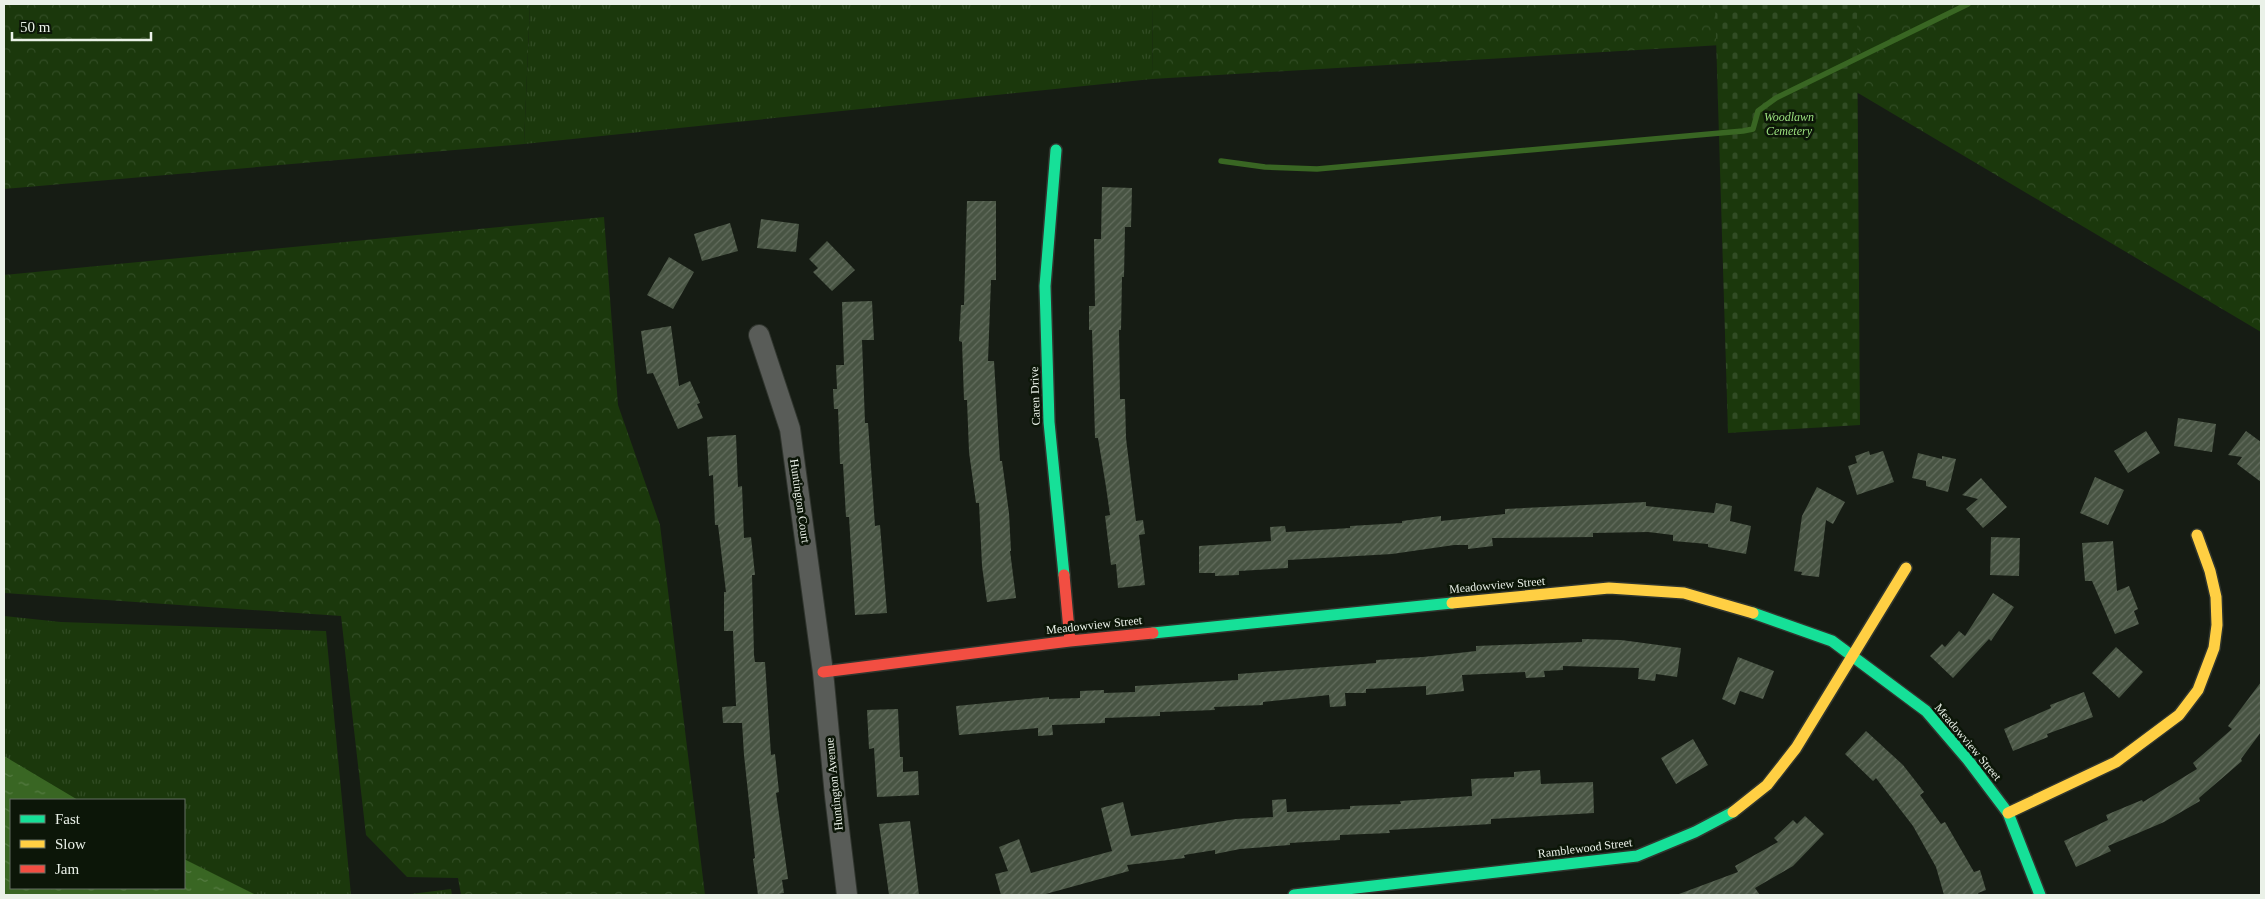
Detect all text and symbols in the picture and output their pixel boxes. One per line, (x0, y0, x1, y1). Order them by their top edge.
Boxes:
scale bar (12, 10, 151, 42)
text: 50 m (20, 19, 51, 35)
park label: Woodlawn Cemetery (1764, 110, 1814, 138)
street label: Caren Drive (1027, 366, 1043, 426)
street label: Huntington Court (787, 458, 813, 545)
street label: Meadowview Street (1448, 574, 1546, 596)
street label: Meadowview Street (1045, 613, 1143, 637)
street label: Meadowview Street (1932, 701, 2005, 784)
street label: Huntington Avenue (822, 737, 846, 831)
legend (10, 799, 185, 889)
text: Fast (55, 811, 81, 827)
street label: Ramblewood Street (1537, 835, 1634, 861)
text: Slow (55, 836, 86, 852)
text: Jam (55, 861, 79, 877)

